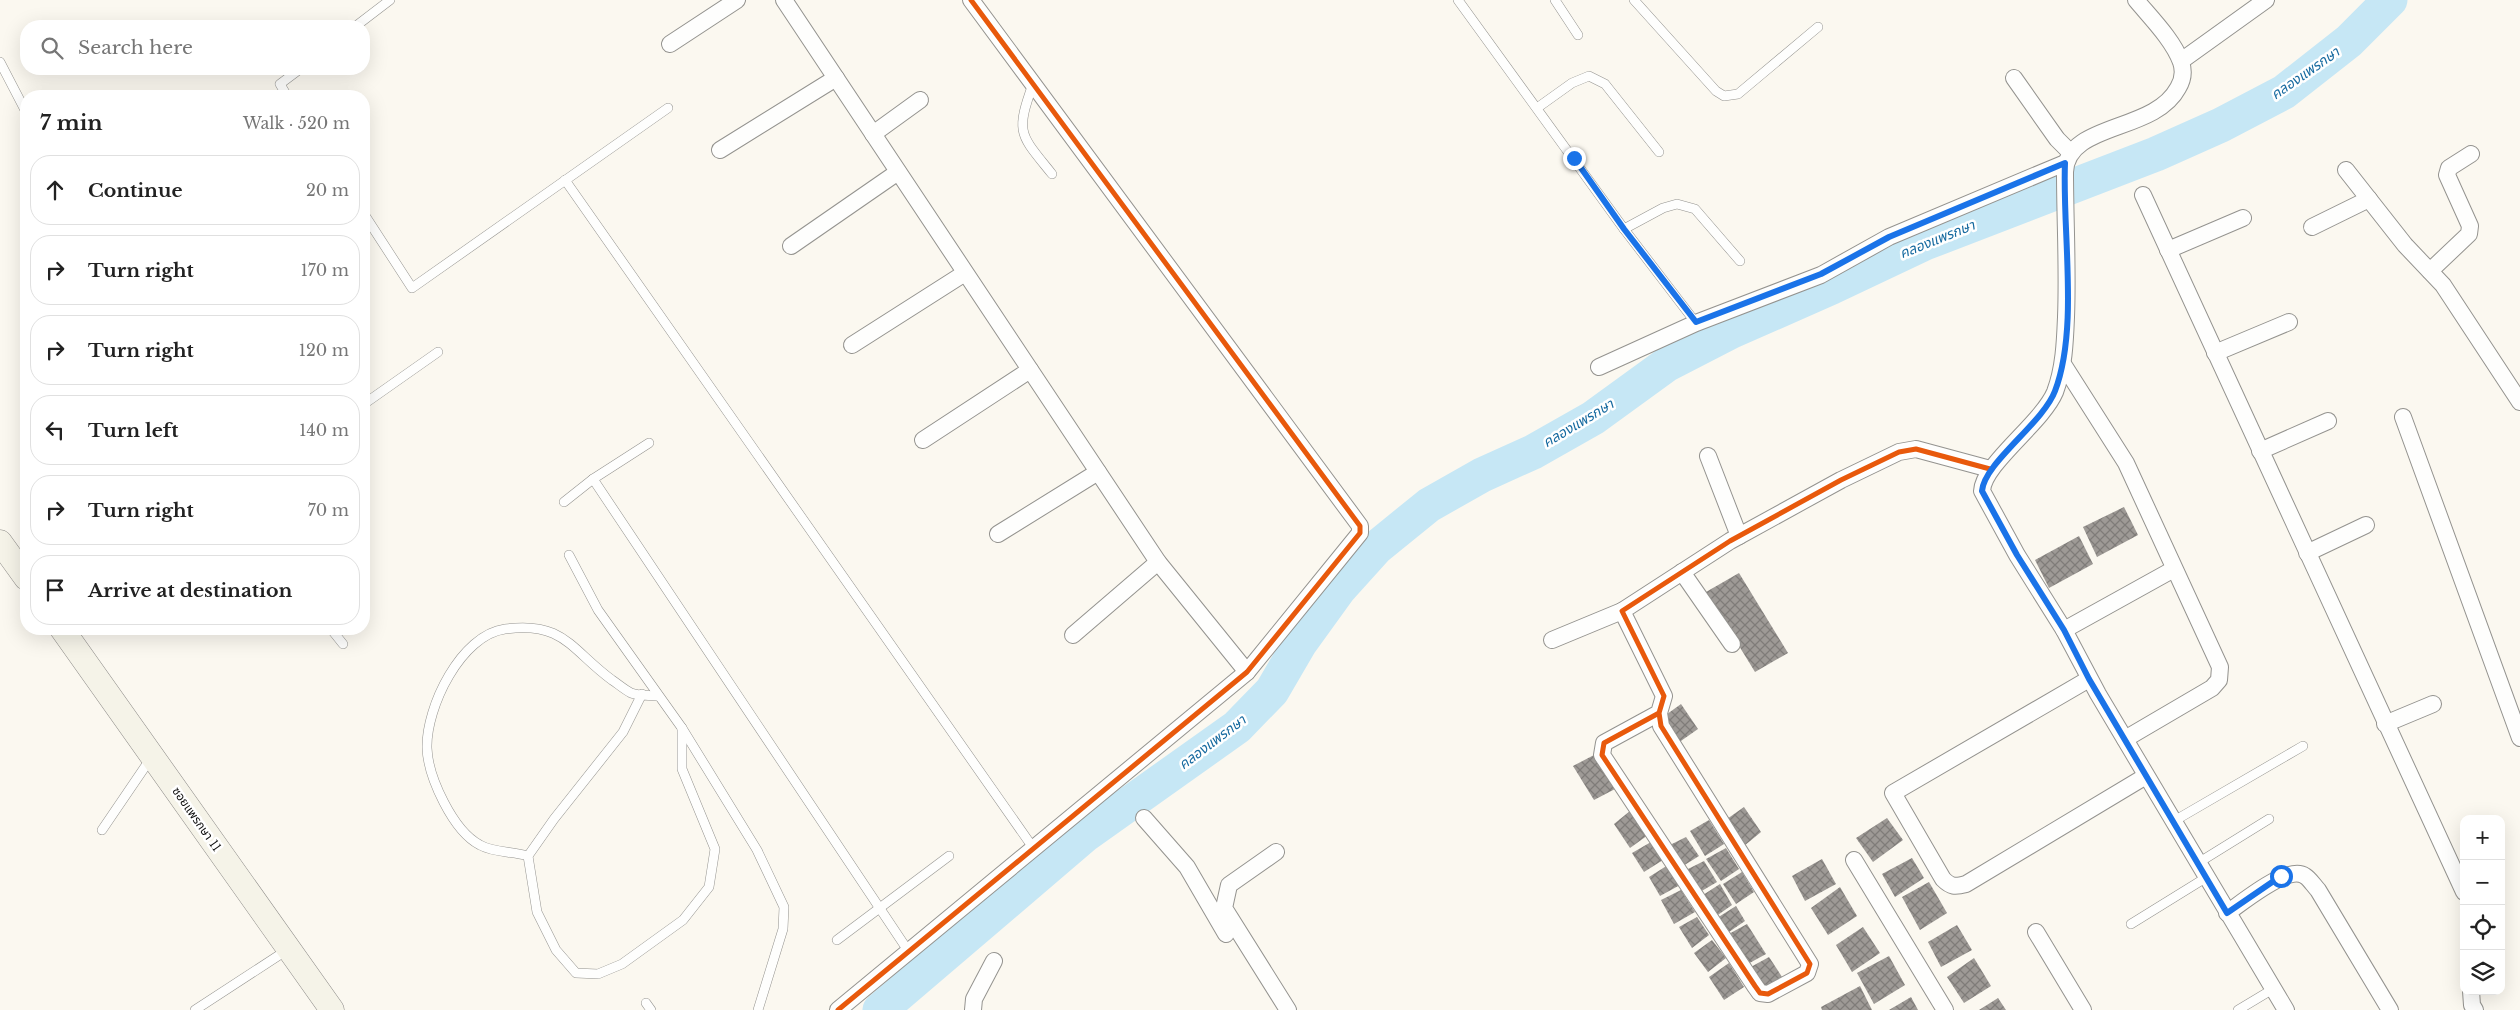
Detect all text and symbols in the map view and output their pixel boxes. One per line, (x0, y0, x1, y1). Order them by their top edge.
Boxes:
search box (20, 20, 370, 75)
icon: search (38, 34, 66, 62)
text: Search here (78, 36, 193, 59)
water label: คลองแพรกษา (2267, 42, 2344, 103)
text: 7 min (40, 110, 103, 136)
text: Walk · 520 m (243, 113, 350, 133)
route end (1563, 147, 1586, 170)
icon: ahead (41, 176, 69, 204)
text: Continue (88, 179, 183, 202)
text: 20 m (306, 180, 349, 200)
water label: คลองแพรกษา (1897, 215, 1978, 262)
icon: right (41, 256, 69, 284)
text: Turn right (88, 259, 194, 282)
text: 170 m (301, 260, 349, 280)
icon: right (41, 336, 69, 364)
text: Turn right (88, 339, 194, 362)
text: 120 m (299, 340, 349, 360)
water label: คลองแพรกษา (1539, 394, 1618, 451)
icon: left (41, 416, 69, 444)
text: Turn left (88, 419, 179, 442)
text: 140 m (299, 420, 349, 440)
icon: right (41, 496, 69, 524)
text: Turn right (88, 499, 194, 522)
text: 70 m (308, 500, 349, 520)
icon: arrive (41, 576, 69, 604)
text: Arrive at destination (88, 579, 292, 602)
water label: คลองแพรกษา (1175, 710, 1250, 773)
street label: ซอยแพรกษา 11 (169, 784, 225, 854)
map controls (2460, 815, 2505, 995)
button: + (2460, 815, 2505, 860)
button: − (2460, 860, 2505, 905)
route start (2270, 865, 2293, 888)
button: locate (2460, 905, 2505, 950)
button: layers (2460, 950, 2505, 995)

